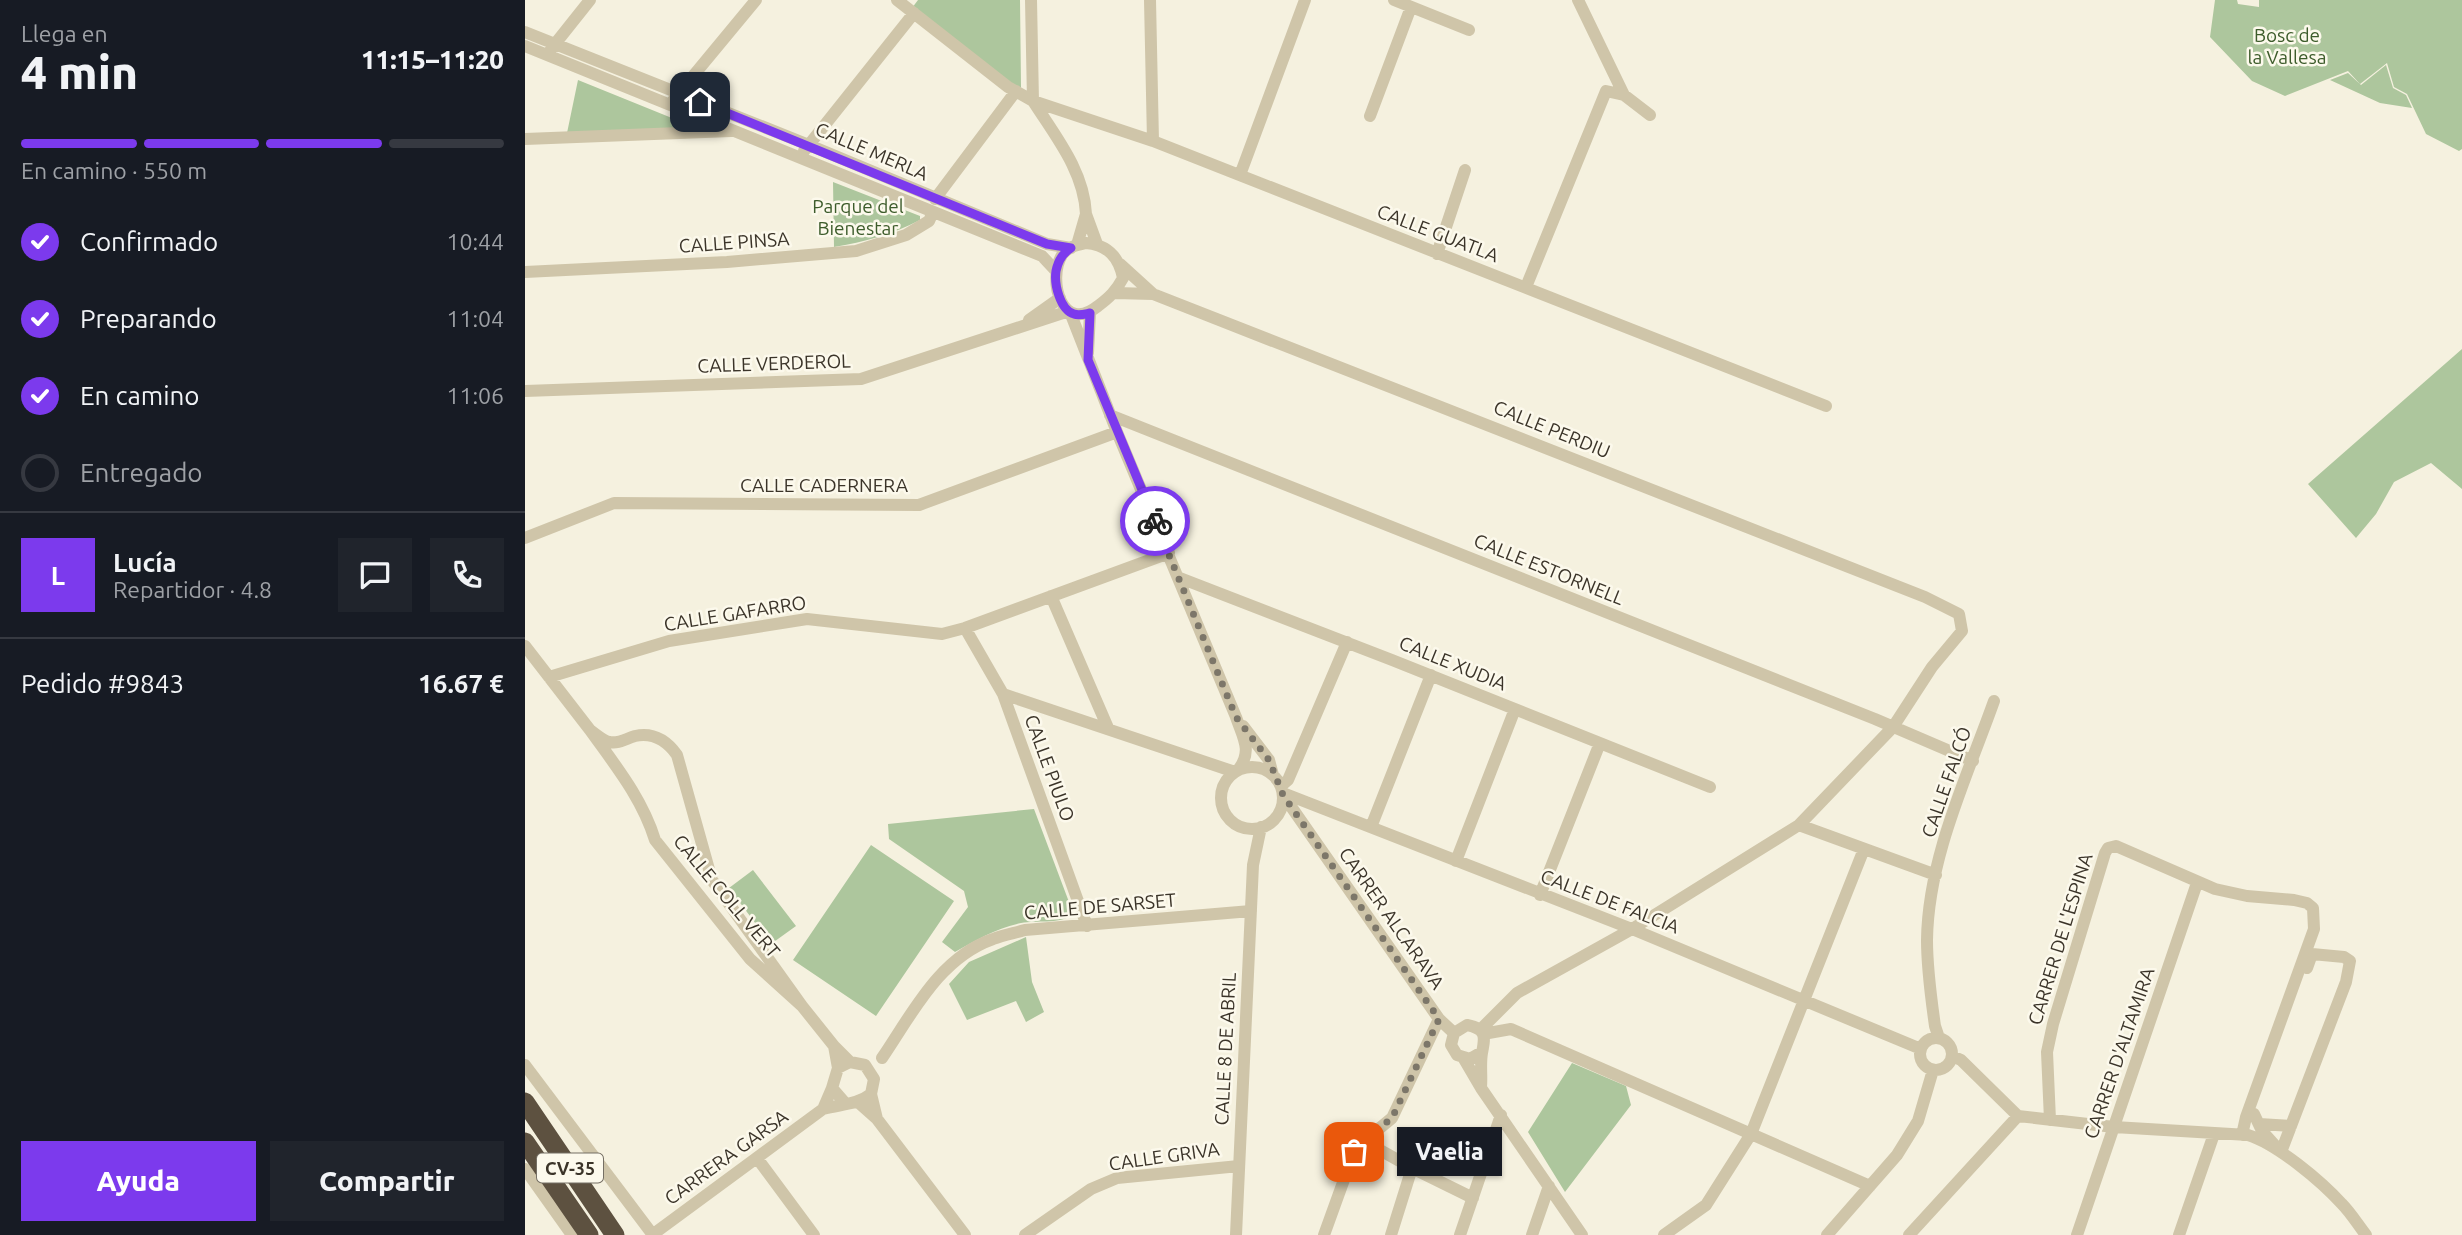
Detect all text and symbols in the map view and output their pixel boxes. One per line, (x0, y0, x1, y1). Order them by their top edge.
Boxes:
text: Llega en (21, 21, 108, 46)
park label: Bosc de la Vallesa (2247, 24, 2327, 68)
text: 11:15–11:20 (361, 45, 504, 74)
text: 4 min (21, 46, 138, 98)
pin (670, 72, 730, 132)
icon: home (681, 83, 719, 121)
street label: CALLE MERLA (812, 117, 932, 185)
text: En camino · 550 m (21, 158, 207, 183)
park label: Parque del Bienestar (812, 195, 904, 239)
street label: CALLE GUATLA (1374, 200, 1503, 267)
icon: check (21, 223, 59, 261)
text: Confirmado (80, 227, 218, 256)
street label: CALLE PINSA (678, 227, 791, 257)
text: 10:44 (446, 229, 504, 254)
icon: check (21, 300, 59, 338)
text: Preparando (80, 304, 217, 333)
text: 11:04 (446, 306, 504, 331)
street label: CALLE VERDEROL (697, 349, 851, 377)
icon: check (21, 377, 59, 415)
text: En camino (80, 381, 200, 410)
text: 11:06 (446, 383, 504, 408)
street label: CALLE PERDIU (1490, 396, 1614, 462)
text: Entregado (80, 458, 203, 487)
street label: CALLE CADERNERA (740, 474, 909, 496)
courier (1120, 486, 1190, 556)
icon: bike (1136, 502, 1174, 540)
street label: CALLE ESTORNELL (1471, 529, 1627, 609)
button: chat (338, 538, 412, 612)
button: phone (430, 538, 504, 612)
text: Lucía (113, 548, 177, 577)
text: L (51, 561, 65, 590)
text: Repartidor · 4.8 (113, 577, 272, 602)
street label: CALLE GAFARRO (662, 591, 808, 635)
street label: CALLE XUDIA (1396, 631, 1511, 695)
text: Pedido #9843 (21, 669, 184, 698)
text: 16.67 € (418, 669, 504, 698)
street label: CALLE PIULO (1021, 712, 1079, 824)
street label: CALLE FALCÓ (1917, 724, 1975, 840)
street label: CALLE COLL VERT (669, 830, 785, 962)
street label: CARRER ALCARAVA (1335, 843, 1450, 994)
street label: CARRER DE L'ESPINA (2023, 850, 2097, 1027)
street label: CALLE DE FALCIA (1538, 864, 1683, 938)
street label: CALLE DE SARSET (1023, 888, 1177, 924)
street label: CARRER D'ALTAMIRA (2079, 964, 2159, 1142)
street label: CALLE 8 DE ABRIL (1210, 972, 1240, 1126)
street label: CARRERA GARSA (660, 1105, 792, 1209)
pin (1324, 1122, 1384, 1182)
callout: Vaelia (1396, 1128, 1501, 1176)
icon: bag (1335, 1133, 1373, 1171)
street label: CALLE GRIVA (1107, 1137, 1221, 1175)
text: Vaelia (1415, 1139, 1484, 1164)
button: Ayuda (21, 1141, 256, 1221)
button: Compartir (270, 1141, 504, 1221)
road number: CV-35 (537, 1154, 603, 1182)

